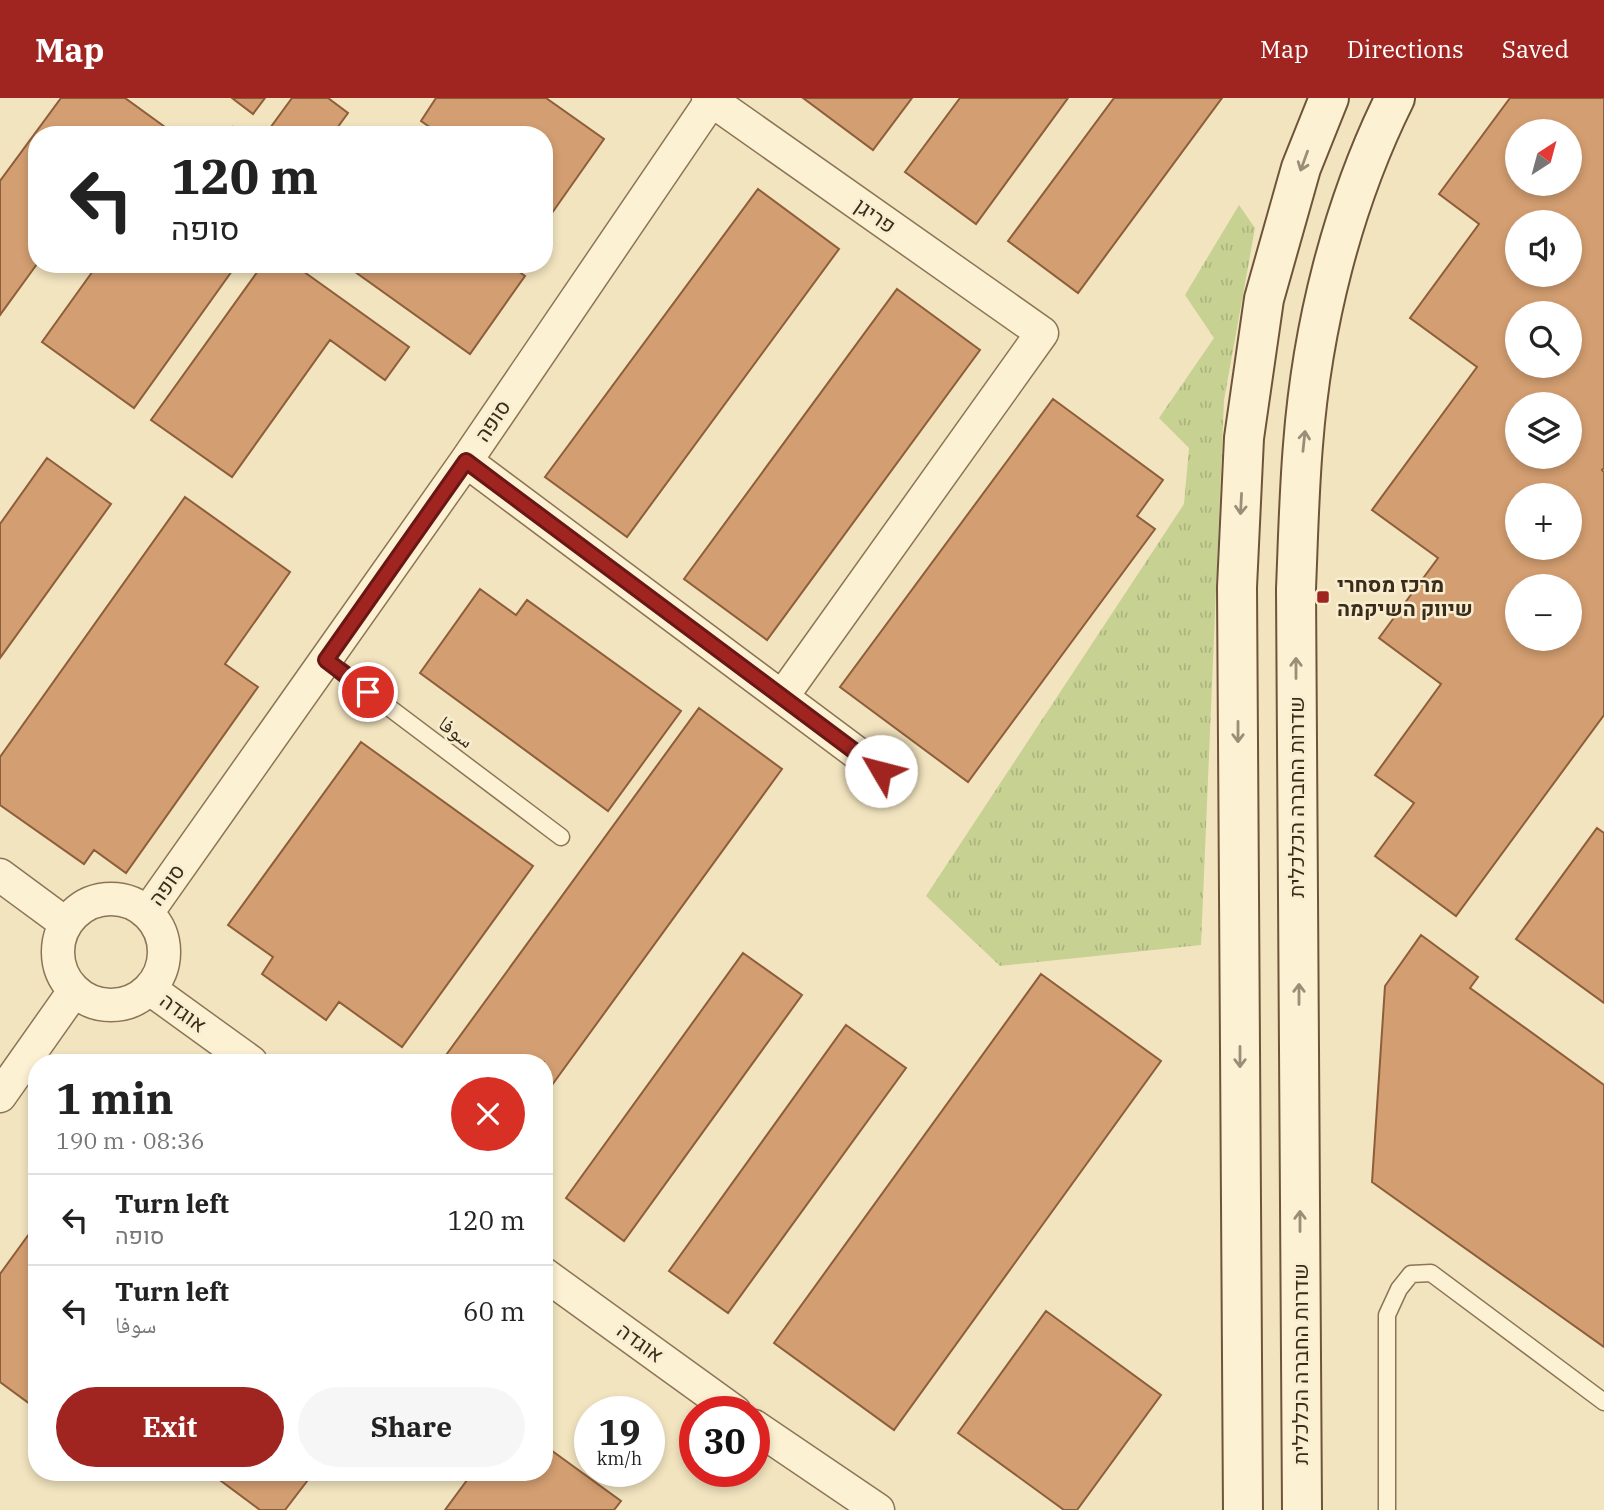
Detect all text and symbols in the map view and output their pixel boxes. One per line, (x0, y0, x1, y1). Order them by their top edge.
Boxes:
text: Map (35, 28, 104, 71)
text: Map (1260, 33, 1309, 65)
text: Directions (1347, 33, 1464, 65)
text: Saved (1502, 33, 1569, 65)
north arrow (1505, 119, 1582, 196)
map controls (1505, 119, 1582, 651)
text: 120 m (171, 144, 318, 207)
one-way arrow (1297, 150, 1309, 172)
icon: left (56, 154, 147, 245)
street label: פריגן (850, 191, 902, 239)
text: סופה (171, 207, 240, 249)
button: sound (1505, 210, 1582, 287)
button: search (1505, 301, 1582, 378)
button: layers (1505, 392, 1582, 469)
street label: סופה (468, 394, 516, 447)
one-way arrow (1298, 430, 1311, 453)
button: + (1505, 483, 1582, 560)
one-way arrow (1234, 492, 1247, 515)
place label: מרכז מסחרי שיווק השיקמה (1337, 570, 1473, 622)
button: − (1505, 574, 1582, 651)
marker: מרכז מסחרי שיווק השיקמה (1315, 589, 1331, 605)
one-way arrow (1290, 657, 1303, 680)
pin (338, 662, 398, 722)
icon: arrive (349, 673, 387, 711)
street label: שדרות החברה הכלכלית (1282, 696, 1310, 898)
street label: سوفا (433, 709, 480, 754)
one-way arrow (1231, 720, 1245, 743)
position arrow (844, 734, 918, 808)
street label: סופה (142, 858, 191, 911)
one-way arrow (1292, 983, 1305, 1006)
street label: אוגדה (155, 986, 212, 1039)
one-way arrow (1233, 1045, 1247, 1068)
text: 1 min (56, 1071, 174, 1126)
button: close (451, 1077, 525, 1151)
text: 190 m · 08:36 (56, 1125, 205, 1155)
text: Turn left (115, 1186, 229, 1220)
icon: left (56, 1201, 94, 1239)
text: 120 m (447, 1203, 525, 1237)
one-way arrow (1293, 1210, 1307, 1233)
text: סופה (115, 1220, 164, 1250)
street label: שדרות החברה הכלכלית (1286, 1263, 1314, 1465)
text: Turn left (115, 1274, 229, 1308)
icon: left (56, 1292, 94, 1330)
text: 60 m (463, 1294, 525, 1328)
text: سوفا (115, 1309, 156, 1339)
street label: אוגדה (612, 1316, 669, 1369)
button: Exit (56, 1387, 284, 1467)
button: Share (298, 1387, 525, 1467)
speed limit sign: 30 (679, 1396, 770, 1487)
text: 19 (598, 1409, 641, 1455)
text: km/h (597, 1447, 642, 1470)

